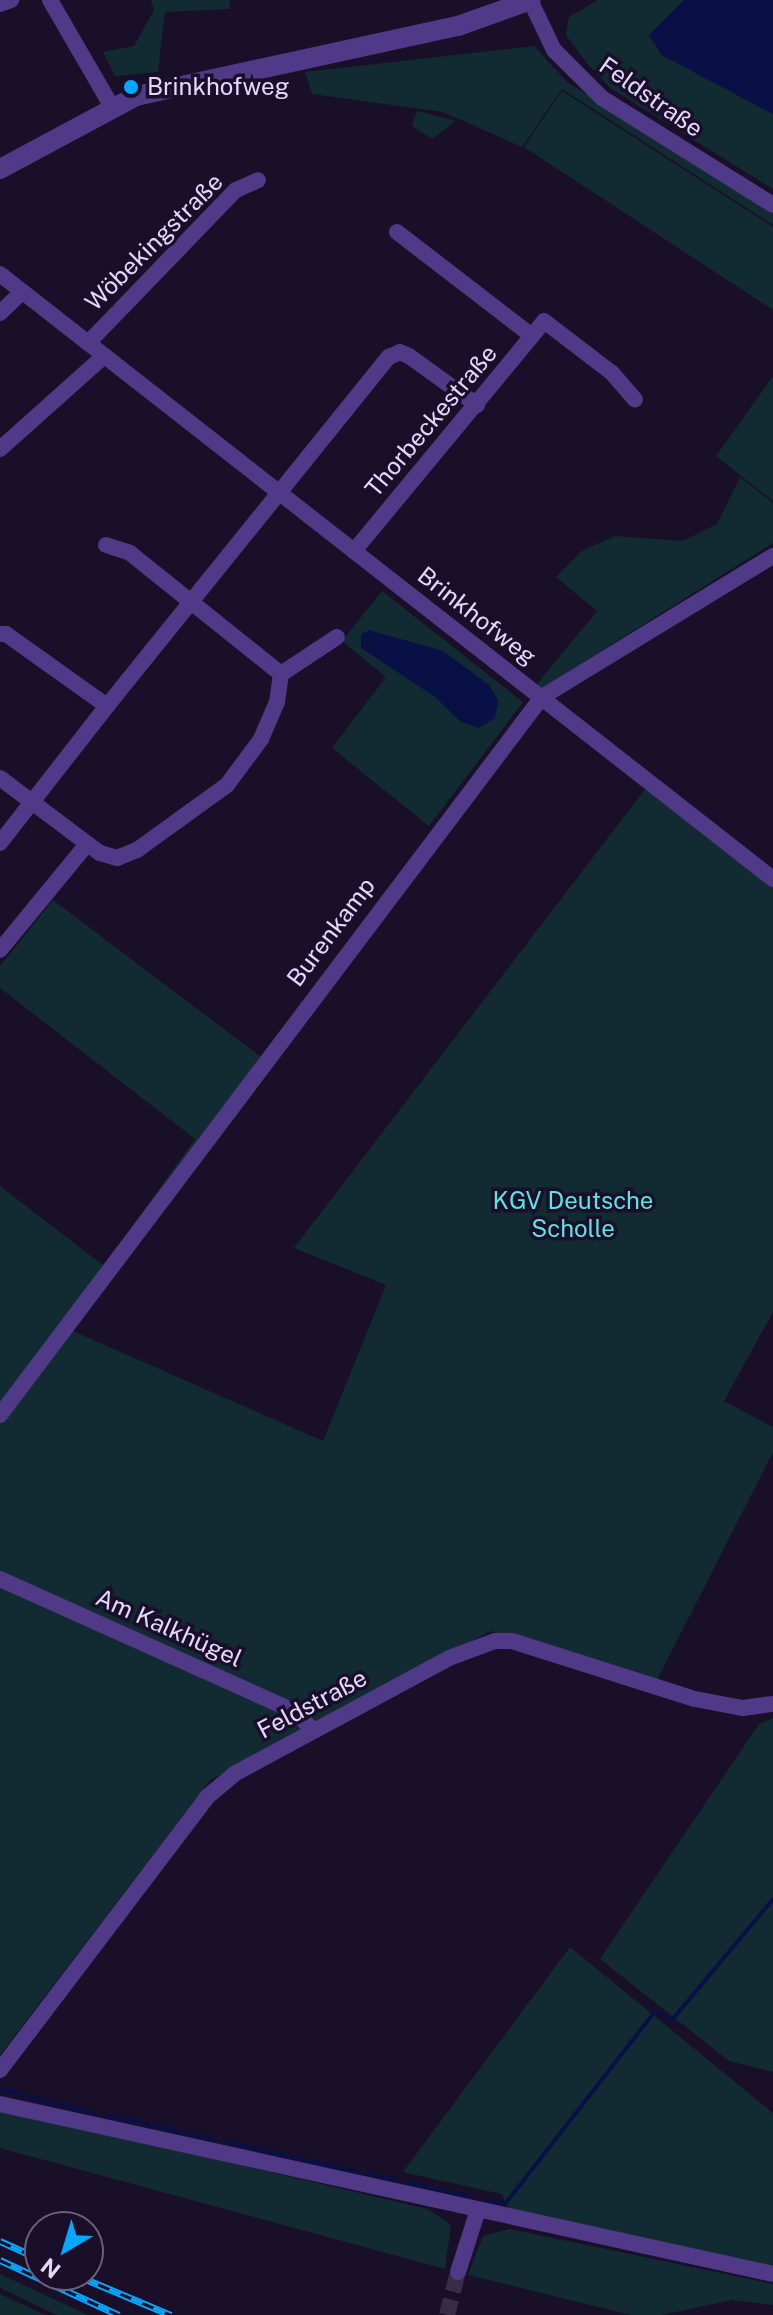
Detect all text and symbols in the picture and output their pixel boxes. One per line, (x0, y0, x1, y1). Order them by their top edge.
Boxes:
street label: Feldstraße (594, 51, 708, 143)
place label: Brinkhofweg (147, 73, 289, 101)
marker: Brinkhofweg (122, 78, 140, 96)
street label: Wöbekingstraße (79, 167, 229, 317)
street label: Thorbeckestraße (359, 339, 503, 503)
street label: Brinkhofweg (412, 561, 542, 671)
street label: Burenkamp (281, 872, 381, 992)
park label: KGV Deutsche Scholle (493, 1187, 653, 1243)
street label: Am Kalkhügel (92, 1583, 246, 1673)
street label: Feldstraße (252, 1663, 372, 1745)
north arrow (24, 2211, 104, 2291)
text: N (36, 2253, 65, 2284)

